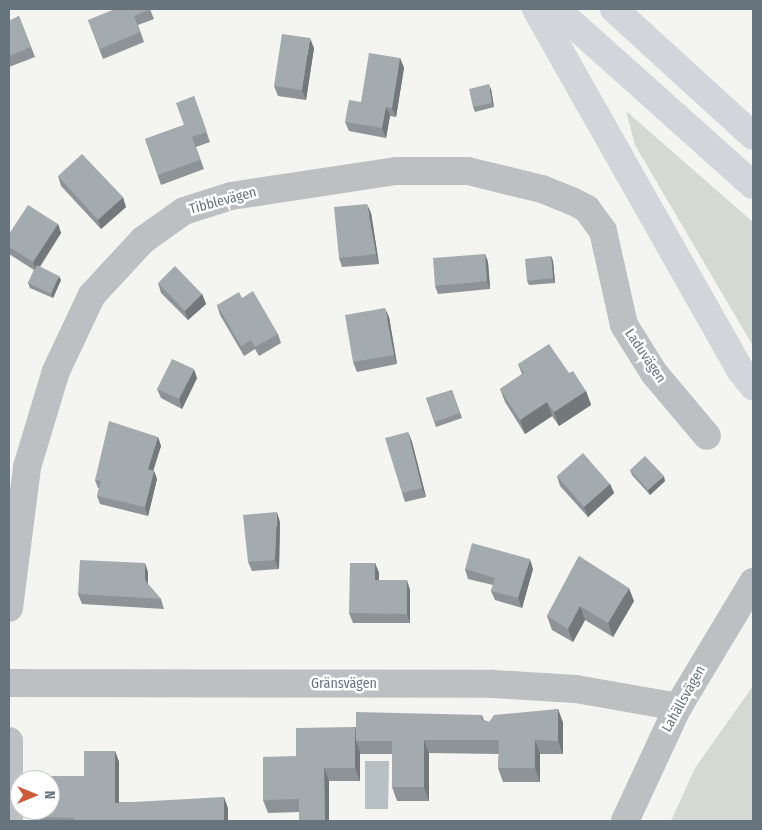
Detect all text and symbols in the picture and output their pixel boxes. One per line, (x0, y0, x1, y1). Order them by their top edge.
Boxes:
street label: Tibblevägen (188, 184, 258, 218)
street label: Laduvägen (621, 326, 669, 386)
street label: Lahällsvägen (659, 663, 709, 735)
street label: Gränsvägen (311, 676, 377, 692)
north arrow (10, 770, 60, 820)
text: N (41, 791, 58, 799)

